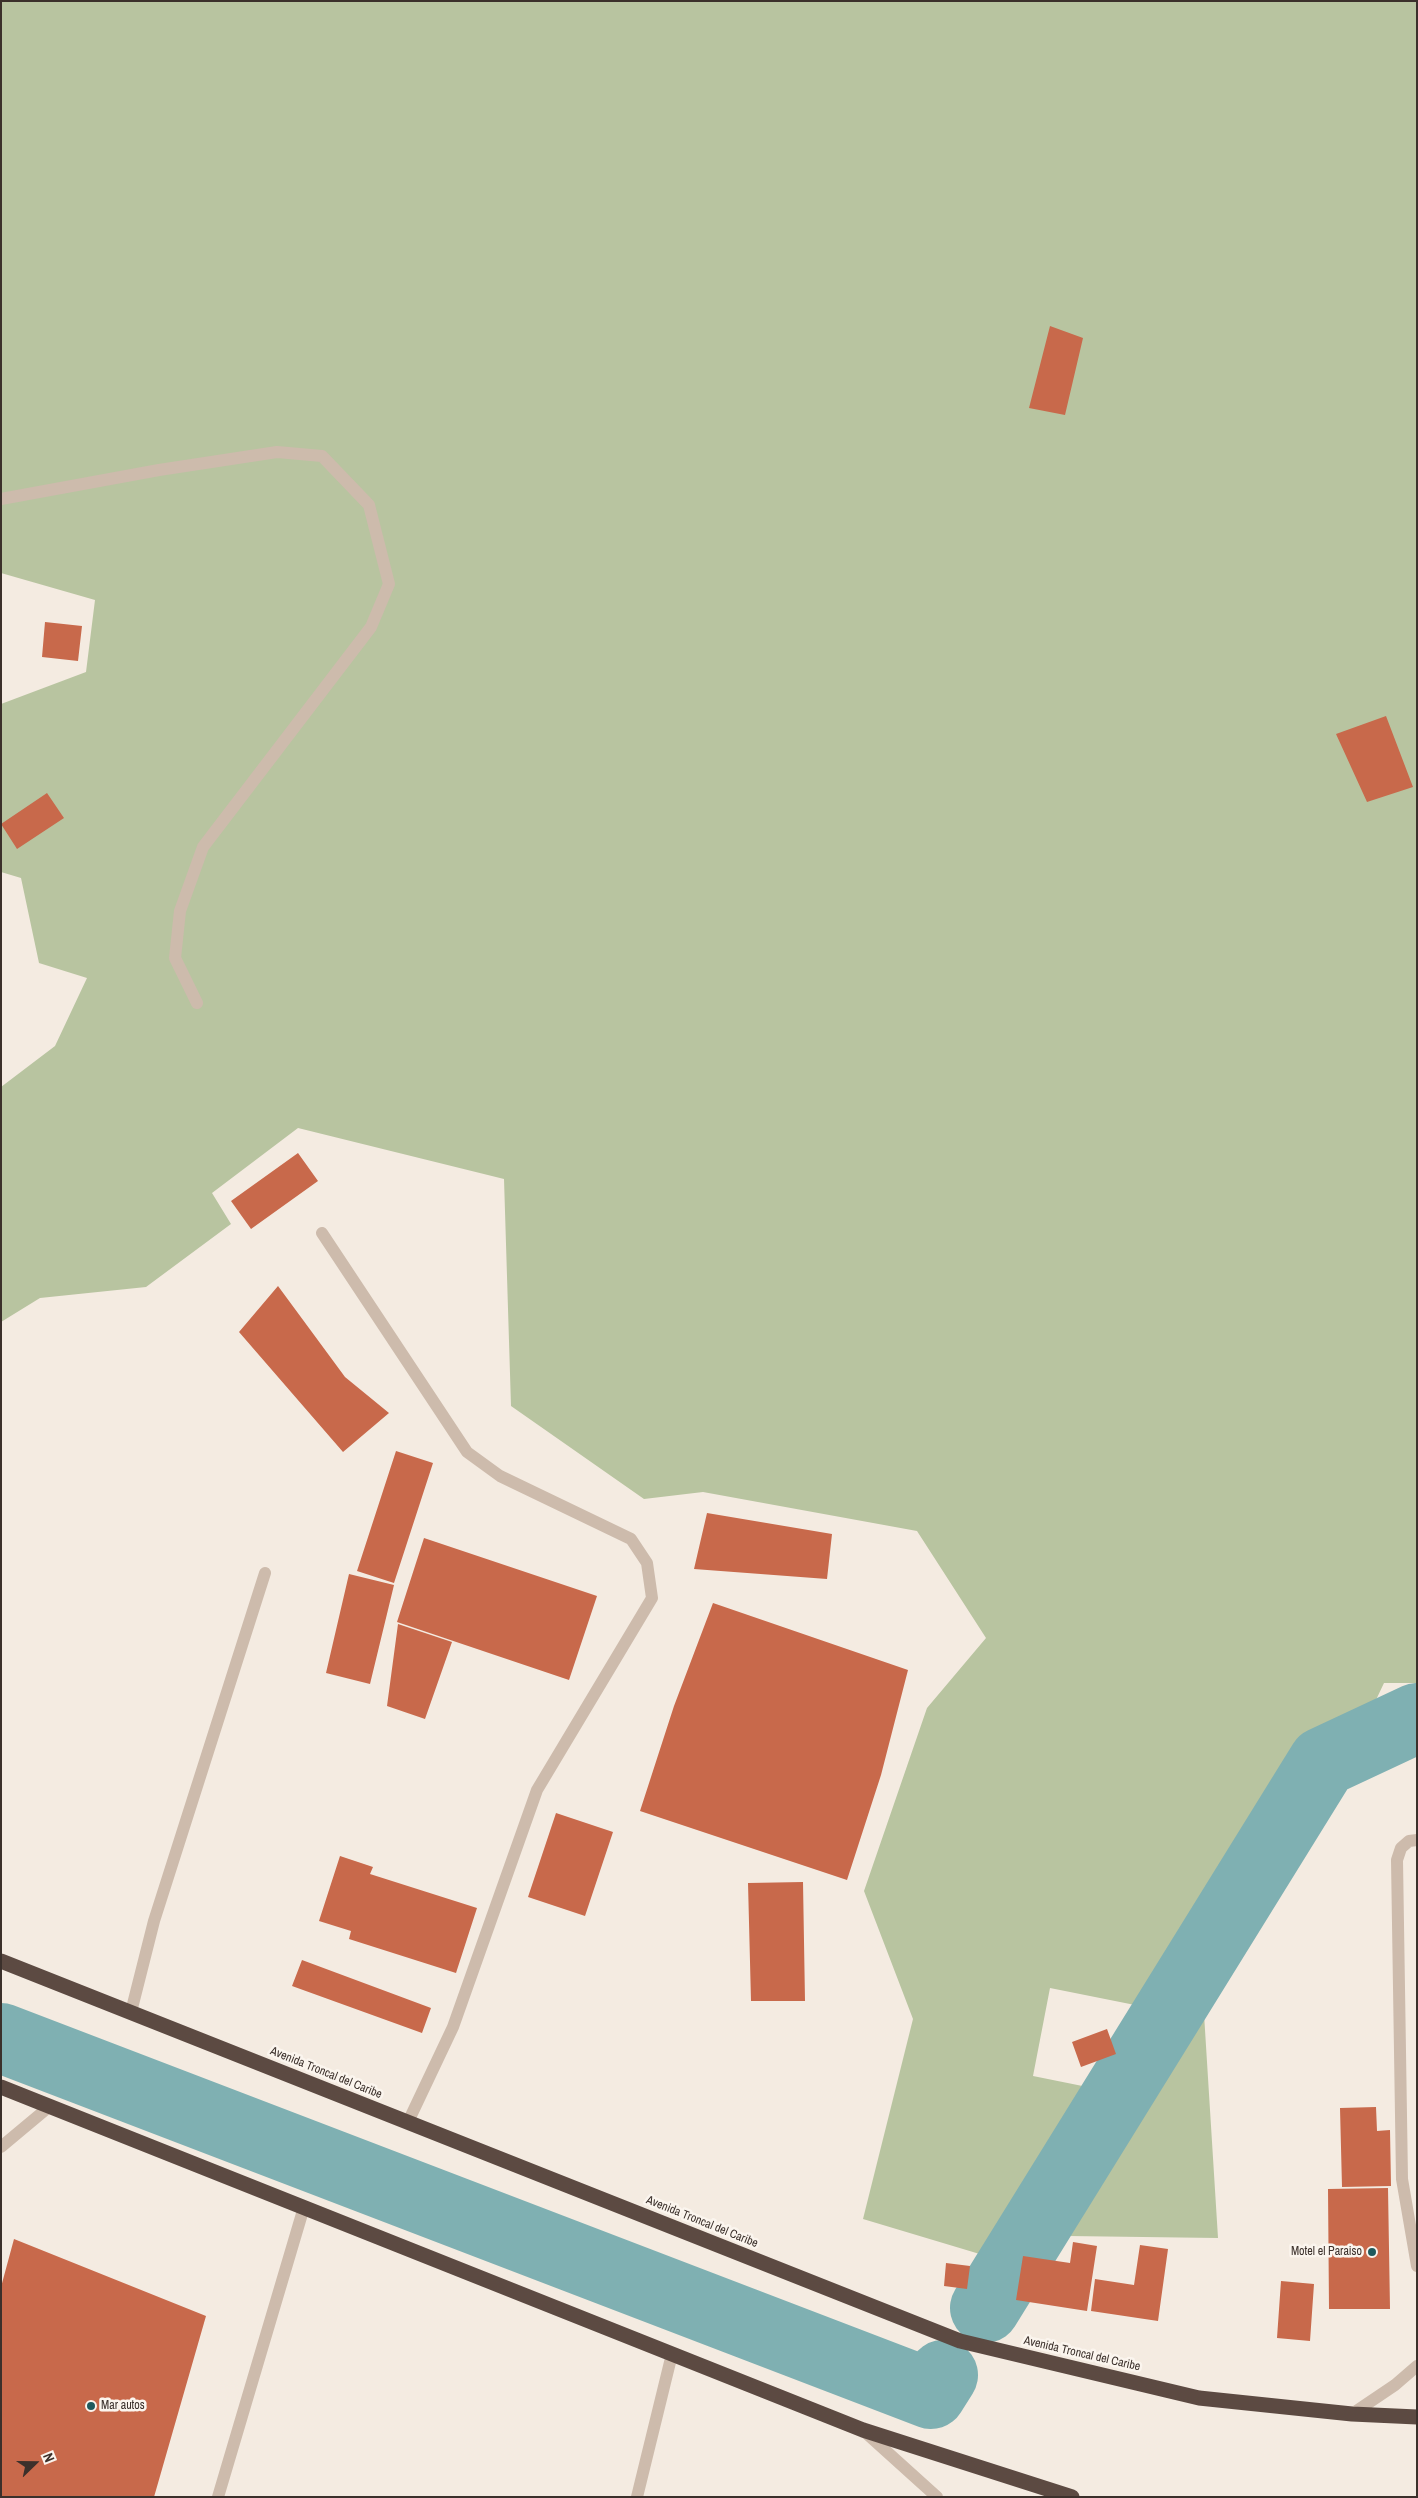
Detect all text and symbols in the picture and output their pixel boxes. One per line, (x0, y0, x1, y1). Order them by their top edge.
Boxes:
street label: Avenida Troncal del Caribe (268, 2044, 384, 2102)
street label: Avenida Troncal del Caribe (644, 2193, 760, 2251)
place label: Motel el Paraiso (1291, 2245, 1362, 2259)
marker: Motel el Paraiso (1366, 2246, 1378, 2258)
street label: Avenida Troncal del Caribe (1022, 2334, 1142, 2374)
place label: Mar autos (101, 2399, 145, 2413)
marker: Mar autos (85, 2400, 97, 2412)
north arrow (10, 2438, 60, 2488)
text: N (39, 2450, 59, 2465)

